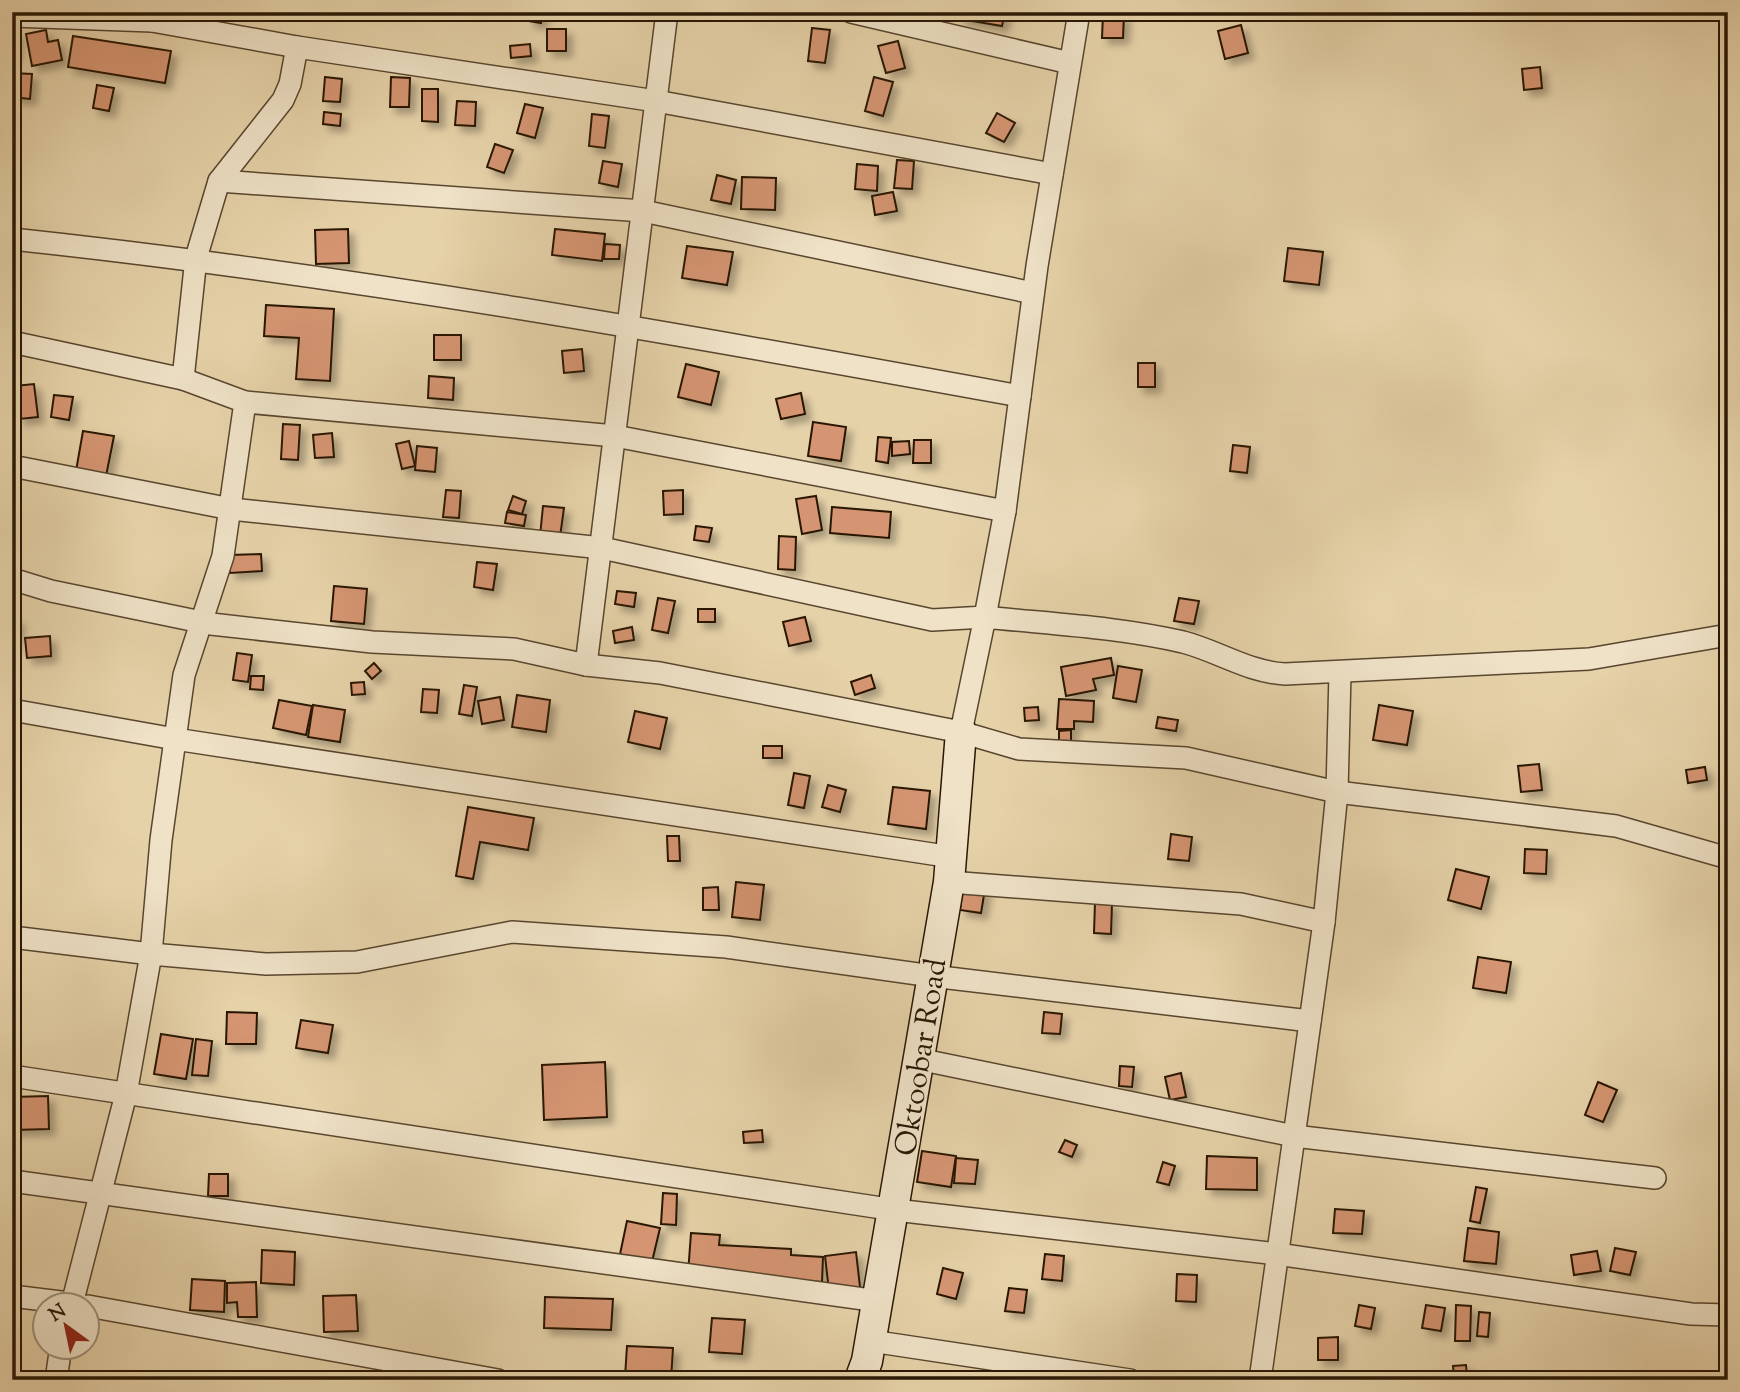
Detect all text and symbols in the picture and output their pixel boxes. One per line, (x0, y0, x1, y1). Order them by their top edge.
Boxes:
street label: Oktoobar Road (886, 956, 959, 1159)
north arrow (32, 1290, 102, 1360)
text: N (44, 1298, 72, 1329)

